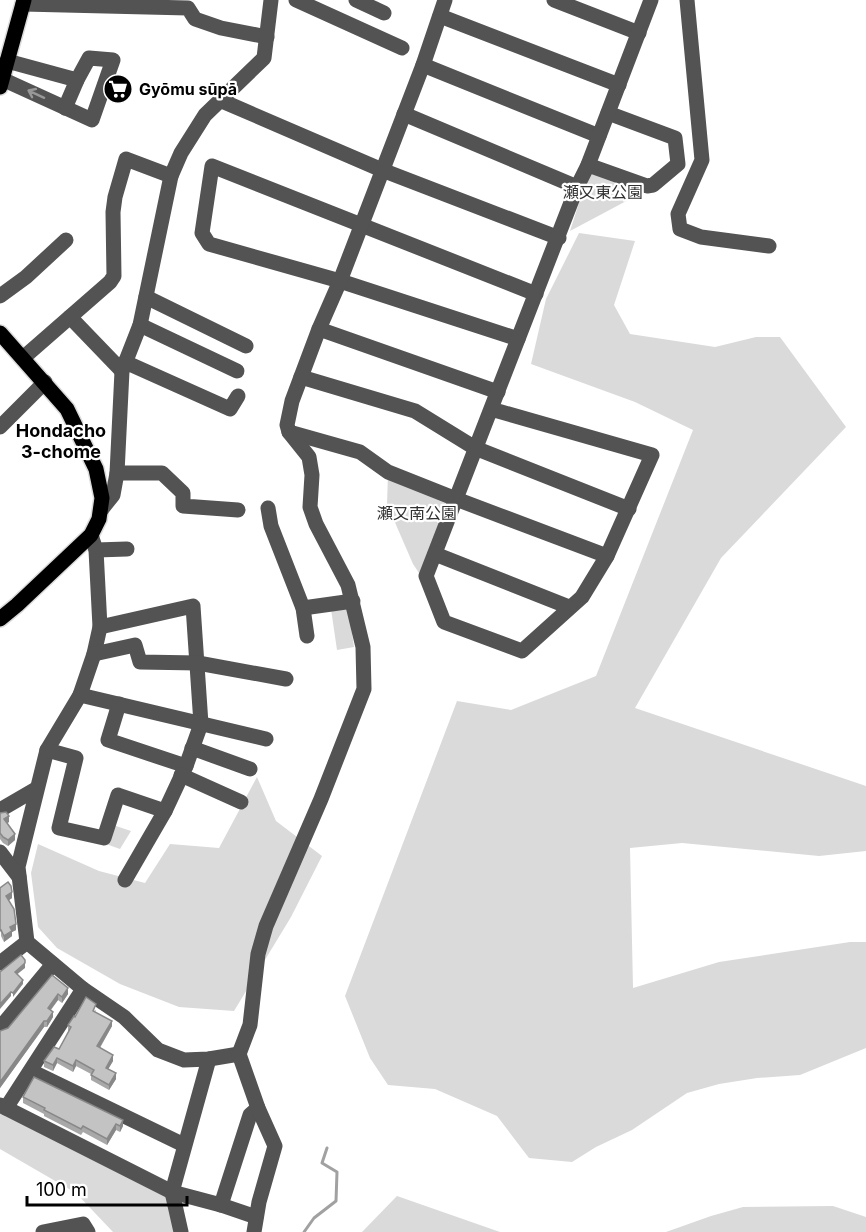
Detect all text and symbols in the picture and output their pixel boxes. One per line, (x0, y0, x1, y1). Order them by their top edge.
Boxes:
supermarket icon: Gyōmu sūpā (102, 73, 134, 105)
place label: Gyōmu sūpā (139, 79, 237, 99)
one-way arrow (27, 88, 45, 100)
park label: 瀬又東公園 (563, 182, 643, 202)
district label: Hondacho 3-chome (16, 420, 106, 462)
park label: 瀬又南公園 (377, 503, 457, 523)
scale bar (27, 1169, 188, 1207)
text: 100 m (36, 1179, 87, 1200)

